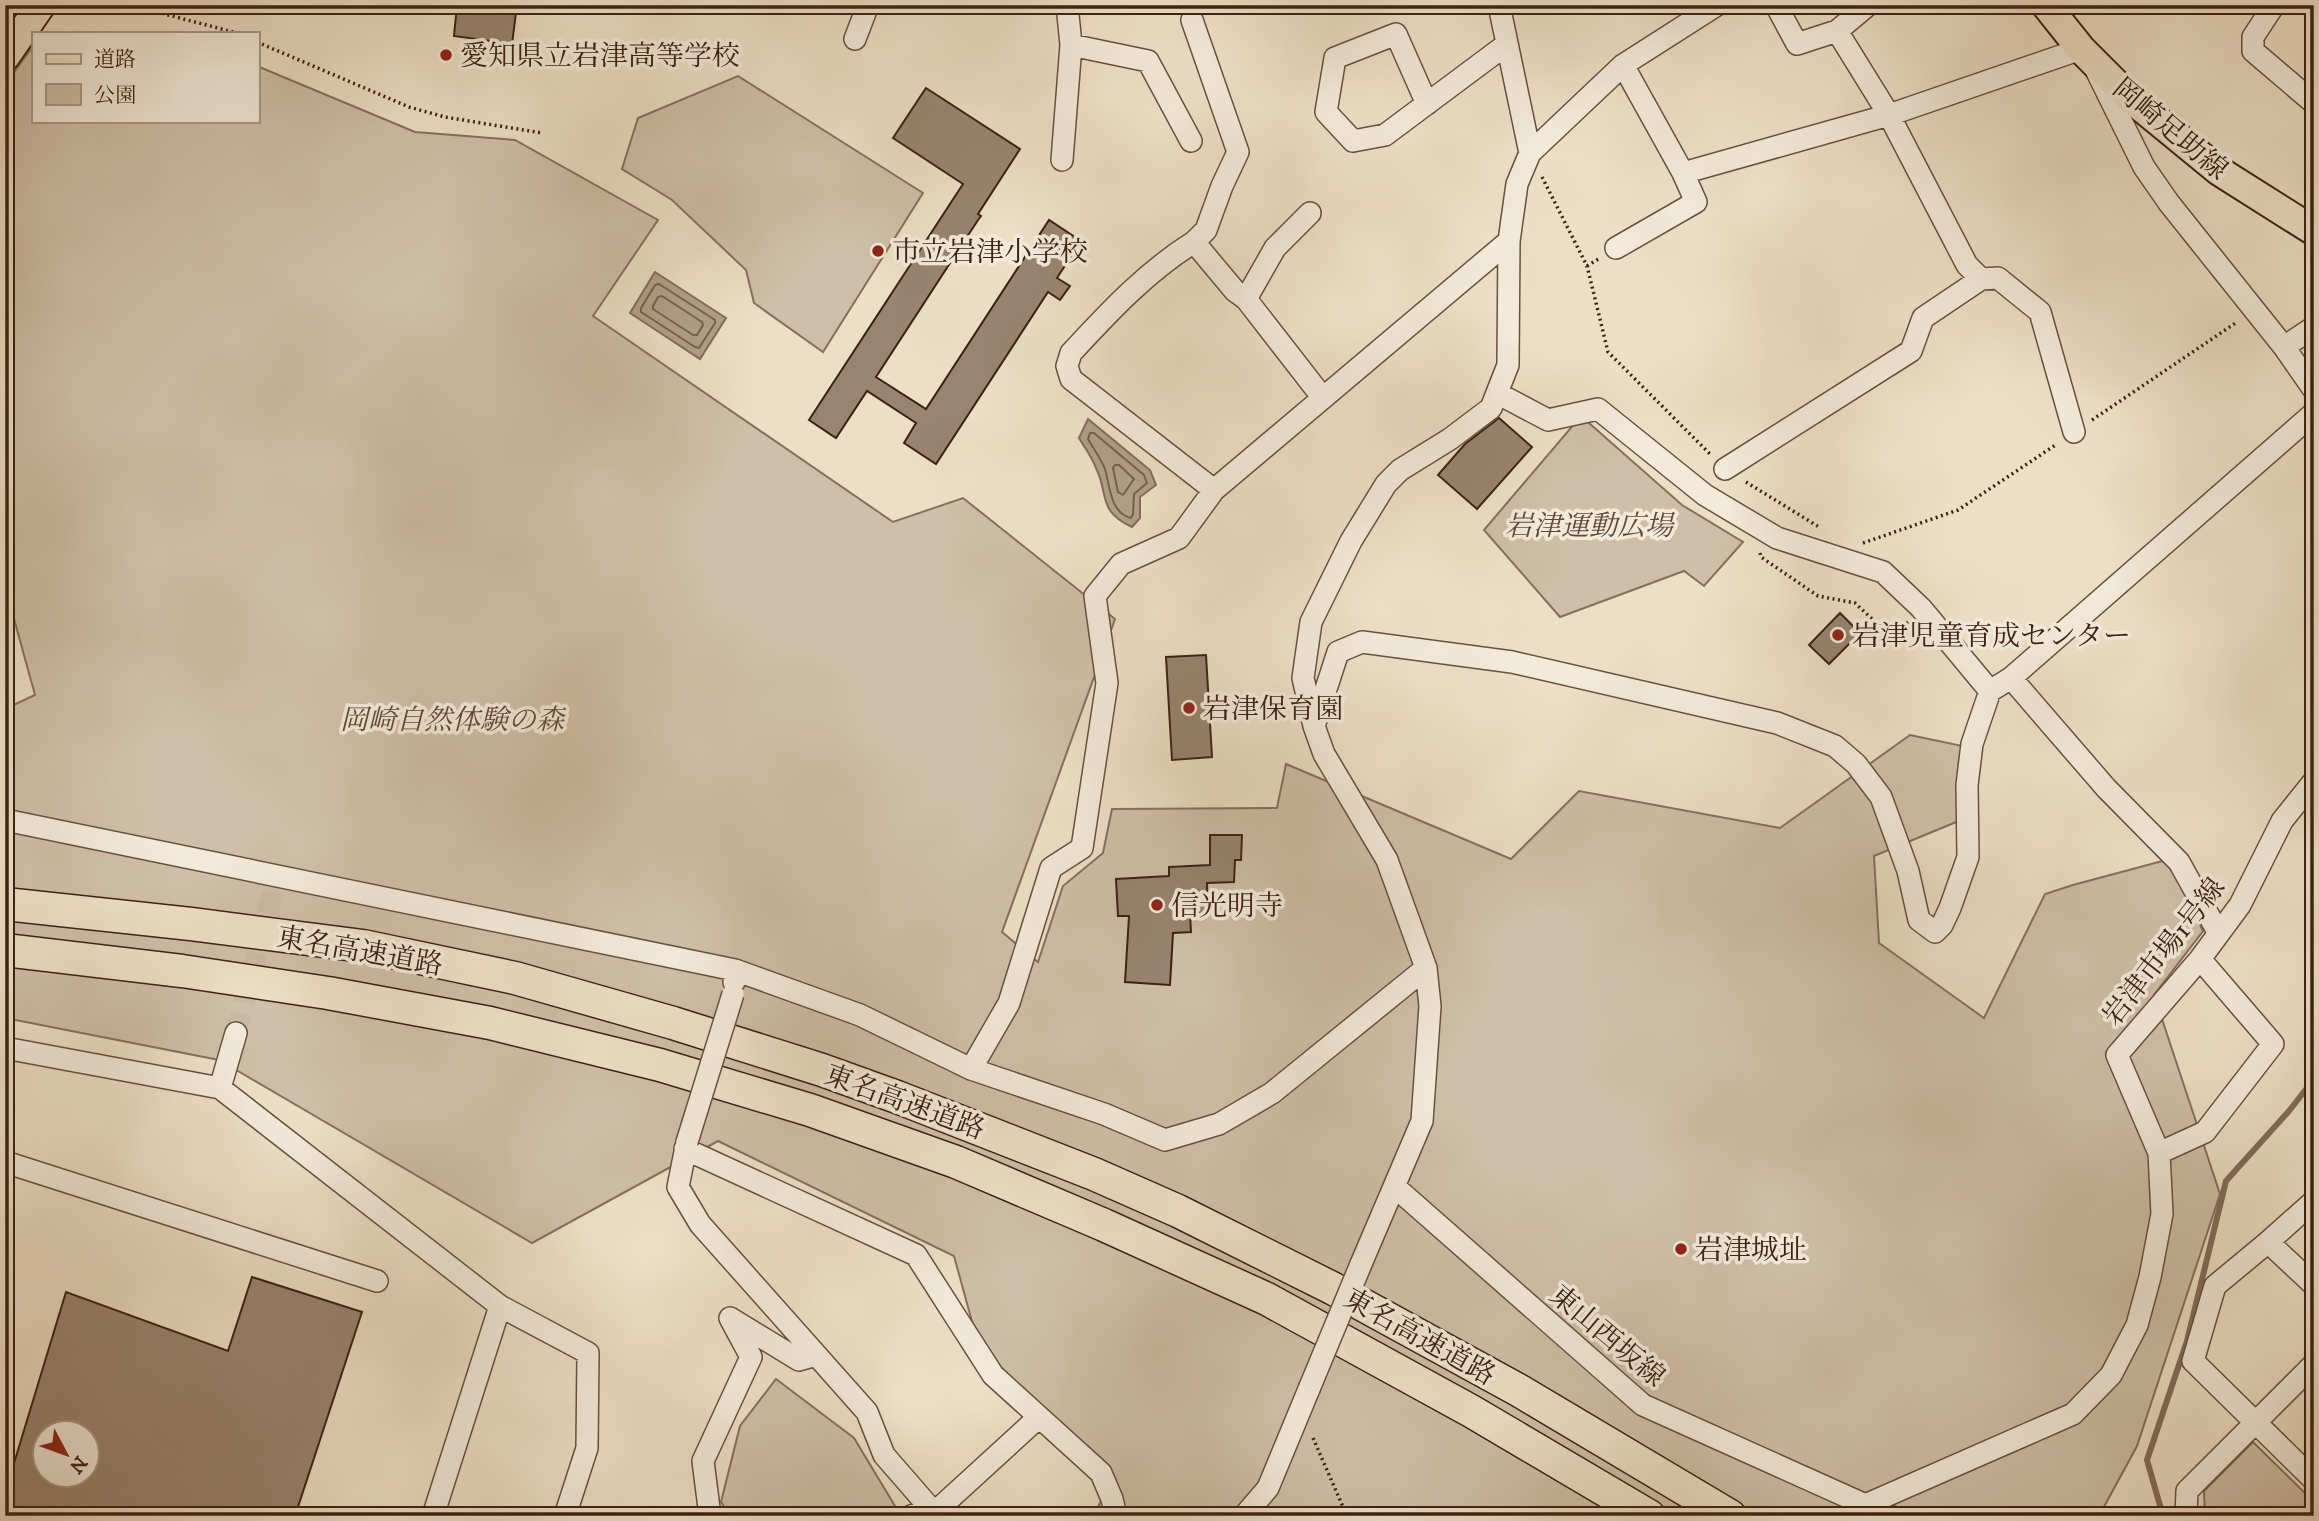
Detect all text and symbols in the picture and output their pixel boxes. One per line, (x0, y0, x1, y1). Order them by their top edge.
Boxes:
legend (32, 32, 259, 122)
place label: 愛知県立岩津高等学校 (460, 39, 740, 74)
text: 道路 (94, 47, 136, 73)
marker: 愛知県立岩津高等学校 (438, 47, 454, 63)
street label: 岡崎足助線 (2105, 71, 2235, 188)
text: 公園 (94, 83, 136, 109)
place label: 市立岩津小学校 (892, 235, 1088, 270)
marker: 市立岩津小学校 (870, 243, 886, 259)
park label: 岩津運動広場 (1505, 509, 1676, 544)
place label: 岩津児童育成センター (1852, 619, 2131, 654)
marker: 岩津児童育成センター (1830, 627, 1846, 643)
place label: 岩津保育園 (1203, 692, 1343, 727)
marker: 岩津保育園 (1181, 700, 1197, 716)
park label: 岡崎自然体験の森 (340, 703, 567, 738)
street label: 岩津市場1号線 (2096, 871, 2233, 1033)
place label: 信光明寺 (1171, 889, 1283, 924)
marker: 信光明寺 (1149, 897, 1165, 913)
street label: 東名高速道路 (274, 920, 446, 983)
street label: 東名高速道路 (820, 1057, 989, 1148)
place label: 岩津城址 (1695, 1233, 1807, 1268)
marker: 岩津城址 (1673, 1241, 1689, 1257)
street label: 東山西坂線 (1542, 1278, 1672, 1395)
street label: 東名高速道路 (1337, 1281, 1501, 1393)
north arrow (32, 1420, 102, 1490)
text: N (64, 1451, 91, 1478)

